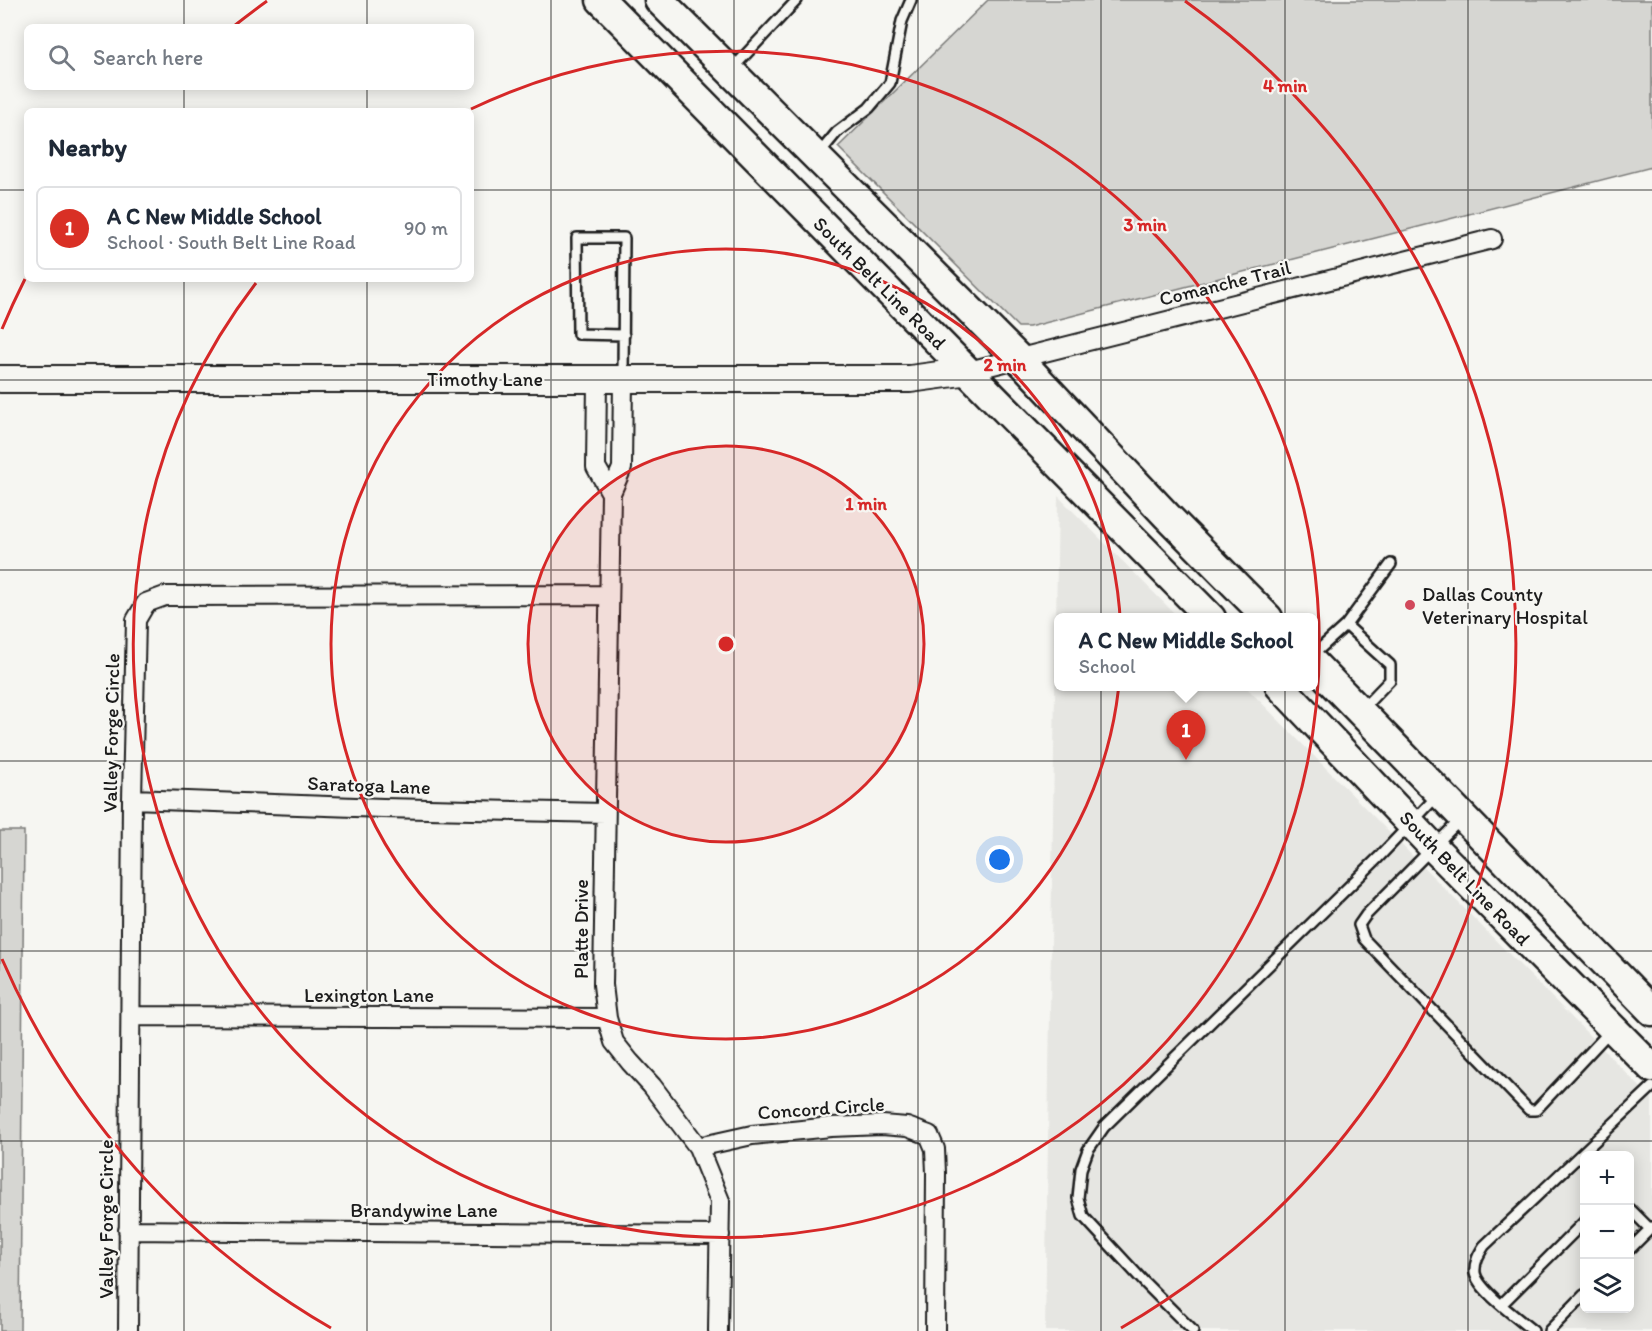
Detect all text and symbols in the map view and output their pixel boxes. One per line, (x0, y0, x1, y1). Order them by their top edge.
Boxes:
search box (24, 24, 474, 90)
icon: search (45, 41, 78, 74)
text: Search here (93, 44, 203, 71)
text: 4 min (1263, 75, 1308, 97)
text: Nearby (48, 131, 127, 163)
text: A C New Middle School (107, 203, 321, 230)
street label: South Belt Line Road (809, 212, 952, 355)
text: 3 min (1123, 214, 1167, 236)
text: 1 (65, 216, 74, 240)
text: 90 m (404, 216, 448, 240)
text: School · South Belt Line Road (107, 230, 356, 254)
street label: Comanche Trail (1157, 255, 1294, 311)
text: 2 min (984, 354, 1027, 376)
street label: Timothy Lane (427, 367, 543, 391)
text: 1 min (845, 493, 887, 515)
place label: Dallas County Veterinary Hospital (1422, 582, 1588, 629)
marker: Dallas County Veterinary Hospital (1403, 598, 1417, 612)
popup (1054, 613, 1318, 691)
text: A C New Middle School (1079, 627, 1293, 654)
centre of rings (716, 634, 736, 654)
street label: Valley Forge Circle (98, 653, 124, 813)
text: School (1079, 654, 1136, 678)
pin: 1 (1166, 710, 1206, 760)
street label: Saratoga Lane (307, 771, 431, 799)
street label: South Belt Line Road (1395, 806, 1536, 950)
your location (985, 845, 1014, 874)
street label: Platte Drive (569, 879, 593, 979)
street label: Lexington Lane (304, 983, 434, 1007)
street label: Concord Circle (757, 1092, 885, 1124)
street label: Valley Forge Circle (94, 1139, 118, 1299)
map controls (1580, 1151, 1634, 1313)
button: + (1580, 1151, 1634, 1205)
street label: Brandywine Lane (350, 1198, 498, 1222)
button: − (1580, 1205, 1634, 1259)
button: layers (1580, 1259, 1634, 1313)

